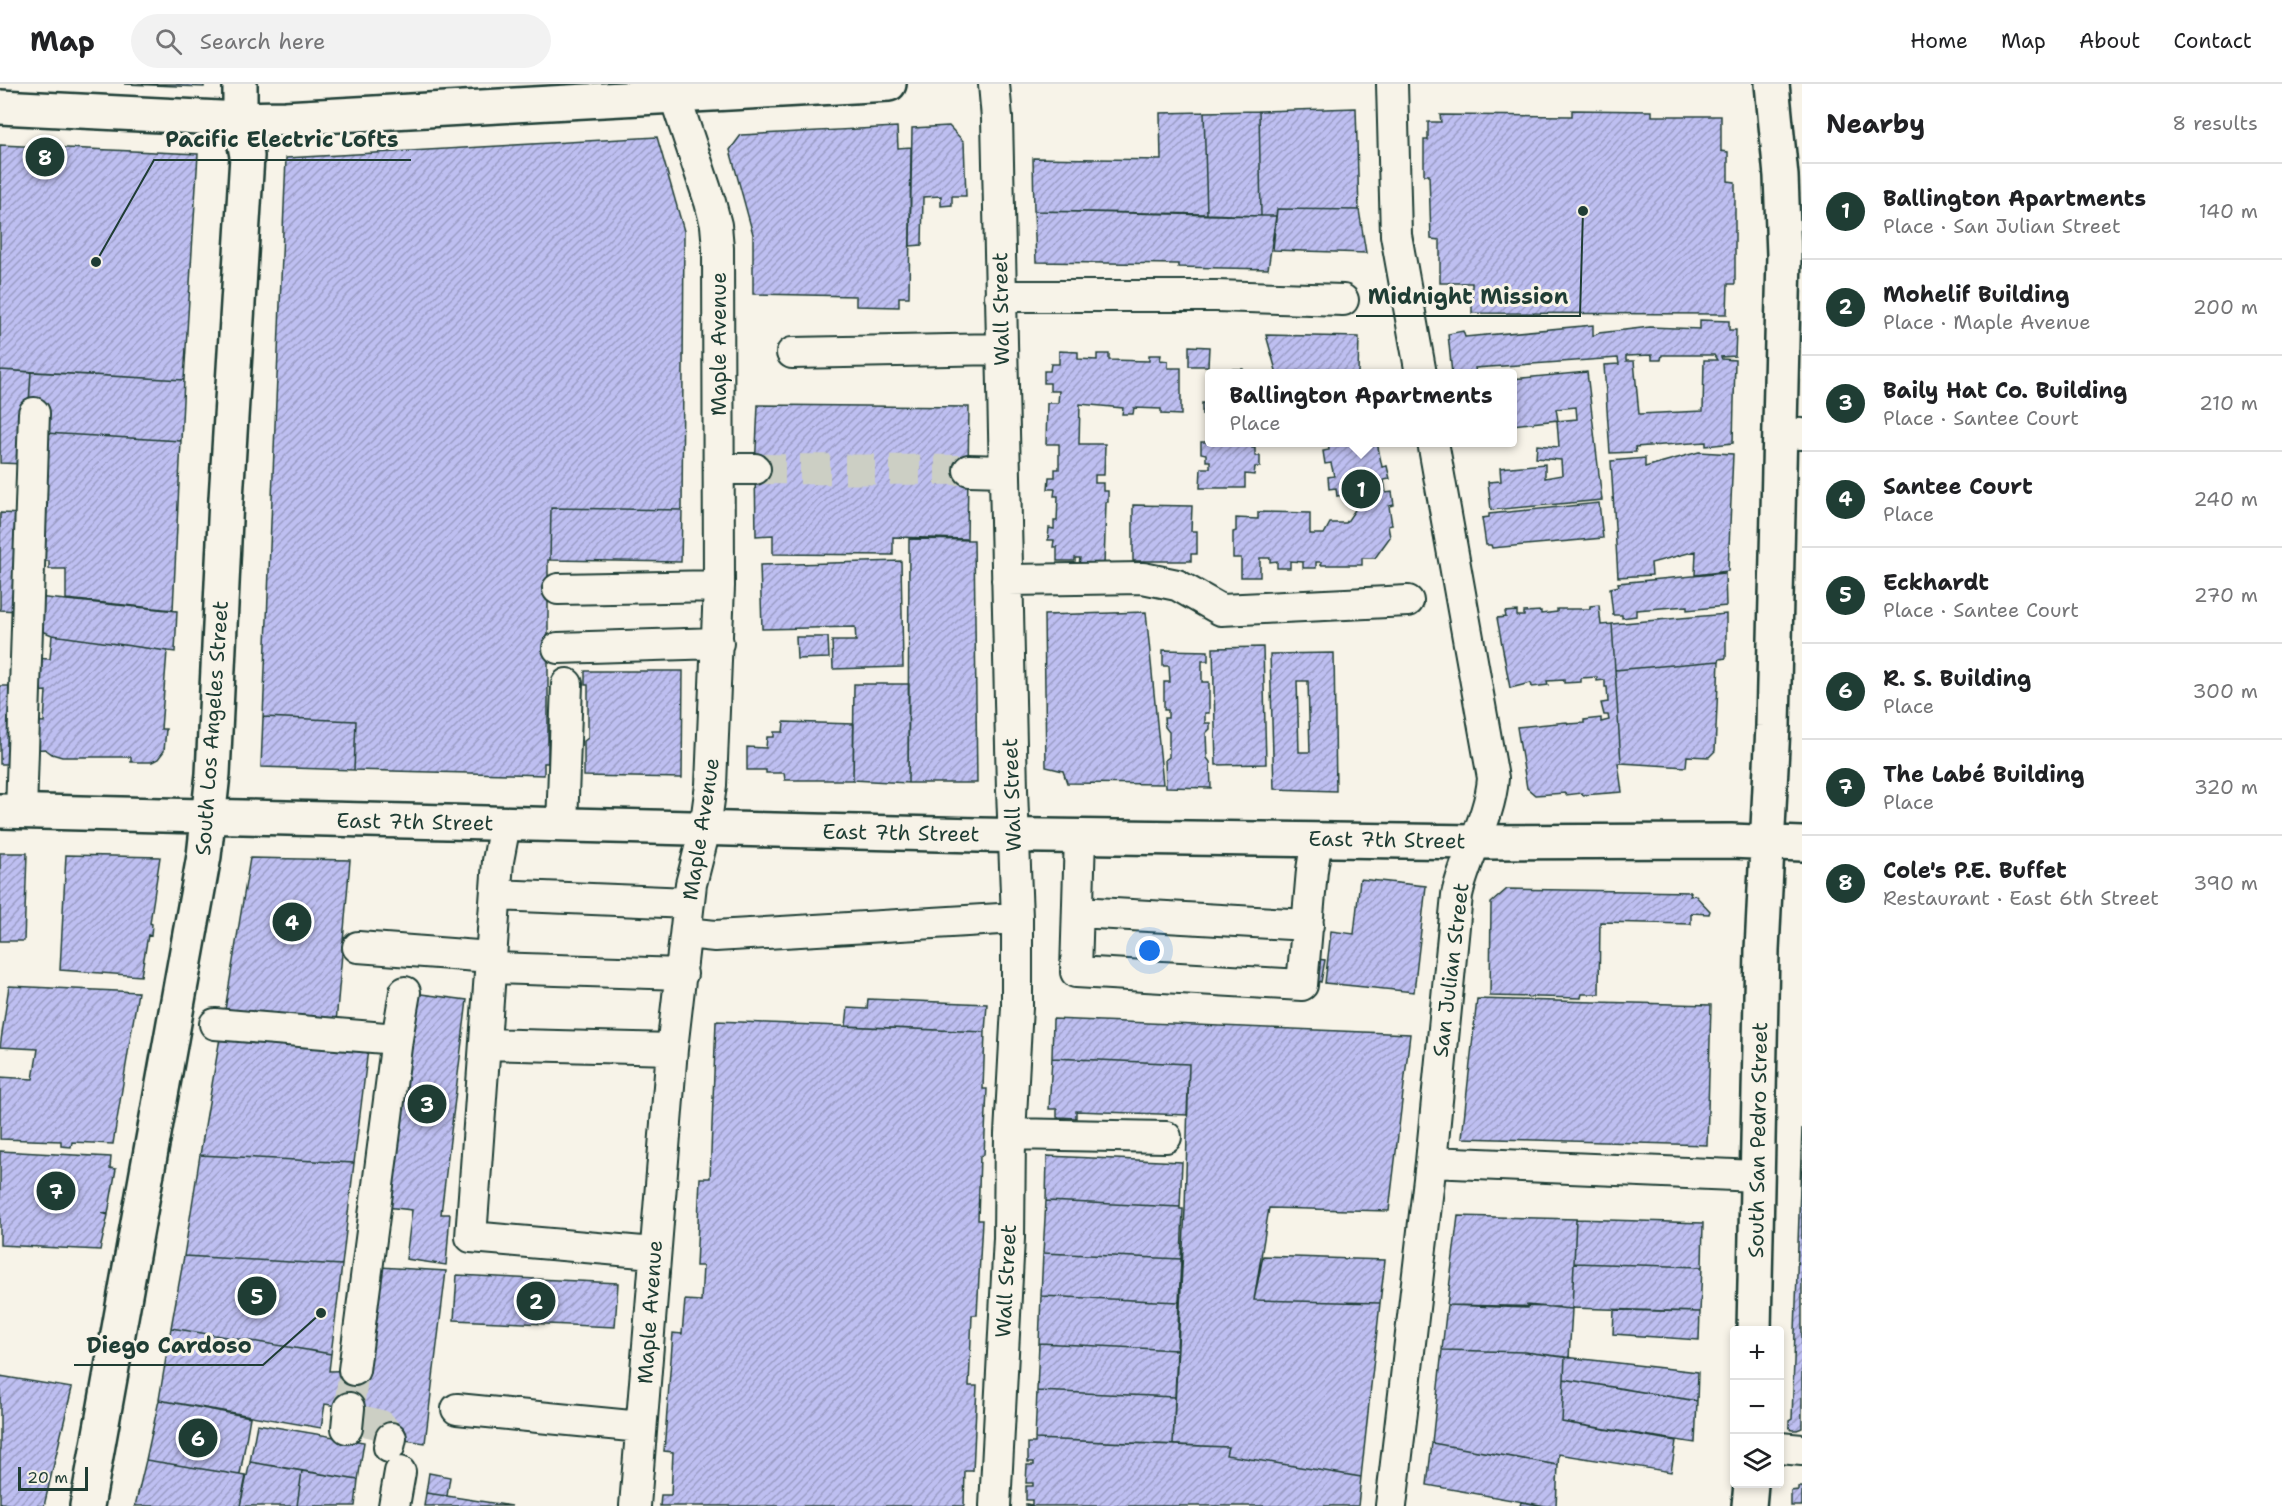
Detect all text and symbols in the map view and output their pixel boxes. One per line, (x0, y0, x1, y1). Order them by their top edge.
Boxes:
search box (131, 14, 551, 68)
text: Map (30, 22, 95, 60)
icon: search (152, 25, 185, 58)
text: Search here (200, 27, 325, 56)
text: Home (1910, 27, 1968, 55)
text: Map (2001, 27, 2046, 55)
text: About (2079, 27, 2140, 55)
text: Contact (2173, 27, 2252, 55)
text: Nearby (1826, 106, 1925, 141)
text: 8 results (2172, 110, 2258, 136)
callout: Pacific Electric Lofts (154, 120, 411, 160)
text: Pacific Electric Lofts (165, 125, 399, 154)
pin: 8 (26, 134, 64, 180)
text: Ballington Apartments (1883, 184, 2146, 213)
text: 1 (1841, 198, 1850, 224)
text: 140 m (2199, 198, 2258, 224)
text: Place · San Julian Street (1883, 213, 2121, 239)
street label: Wall Street (986, 252, 1016, 366)
street label: Maple Avenue (705, 272, 733, 416)
callout: Midnight Mission (1356, 276, 1580, 316)
text: Mohelif Building (1883, 280, 2069, 309)
text: Midnight Mission (1368, 282, 1569, 311)
text: 2 (1839, 294, 1853, 320)
text: 200 m (2193, 294, 2258, 320)
text: Place · Maple Avenue (1883, 309, 2091, 335)
popup (1205, 369, 1517, 447)
text: Baily Hat Co. Building (1883, 376, 2127, 405)
text: Ballington Apartments (1229, 381, 1493, 410)
text: 3 (1839, 390, 1853, 416)
text: 210 m (2199, 390, 2258, 416)
text: Place · Santee Court (1883, 405, 2079, 431)
text: Place (1229, 410, 1280, 436)
pin: 1 (1342, 466, 1380, 512)
text: Santee Court (1883, 472, 2033, 501)
text: 4 (1839, 486, 1853, 512)
text: 240 m (2193, 486, 2258, 512)
text: Place (1883, 501, 1934, 527)
text: Eckhardt (1883, 568, 1989, 597)
text: 5 (1839, 582, 1852, 608)
text: 270 m (2194, 582, 2258, 608)
text: Place · Santee Court (1883, 597, 2079, 623)
street label: South Los Angeles Street (189, 600, 235, 856)
text: R. S. Building (1883, 664, 2031, 693)
text: 6 (1839, 678, 1853, 704)
text: 300 m (2192, 678, 2258, 704)
text: Place (1883, 693, 1934, 719)
street label: Wall Street (996, 738, 1028, 852)
street label: Maple Avenue (676, 756, 726, 902)
text: The Labé Building (1883, 760, 2085, 789)
text: 7 (1839, 774, 1853, 800)
text: 320 m (2194, 774, 2258, 800)
text: Place (1883, 789, 1934, 815)
street label: East 7th Street (336, 807, 494, 837)
street label: East 7th Street (822, 818, 980, 848)
street label: East 7th Street (1308, 825, 1466, 855)
text: Cole's P.E. Buffet (1883, 856, 2067, 885)
text: 8 (1839, 870, 1853, 896)
text: 390 m (2193, 870, 2258, 896)
street label: San Julian Street (1426, 881, 1476, 1059)
text: Restaurant · East 6th Street (1883, 885, 2159, 911)
pin: 4 (272, 900, 312, 944)
your location (1135, 936, 1164, 965)
street label: South San Pedro Street (1742, 1022, 1774, 1258)
pin: 3 (408, 1082, 446, 1126)
pin: 7 (36, 1168, 76, 1214)
street label: Wall Street (989, 1223, 1023, 1339)
street label: Maple Avenue (631, 1239, 669, 1385)
pin: 5 (238, 1274, 276, 1318)
pin: 2 (516, 1278, 556, 1324)
callout: Diego Cardoso (74, 1325, 263, 1365)
map controls (1730, 1326, 1784, 1488)
button: + (1730, 1326, 1784, 1380)
text: Diego Cardoso (86, 1331, 252, 1360)
button: − (1730, 1380, 1784, 1434)
pin: 6 (178, 1416, 218, 1460)
button: layers (1730, 1434, 1784, 1488)
scale bar (18, 1464, 88, 1492)
text: 20 m (27, 1467, 68, 1488)

